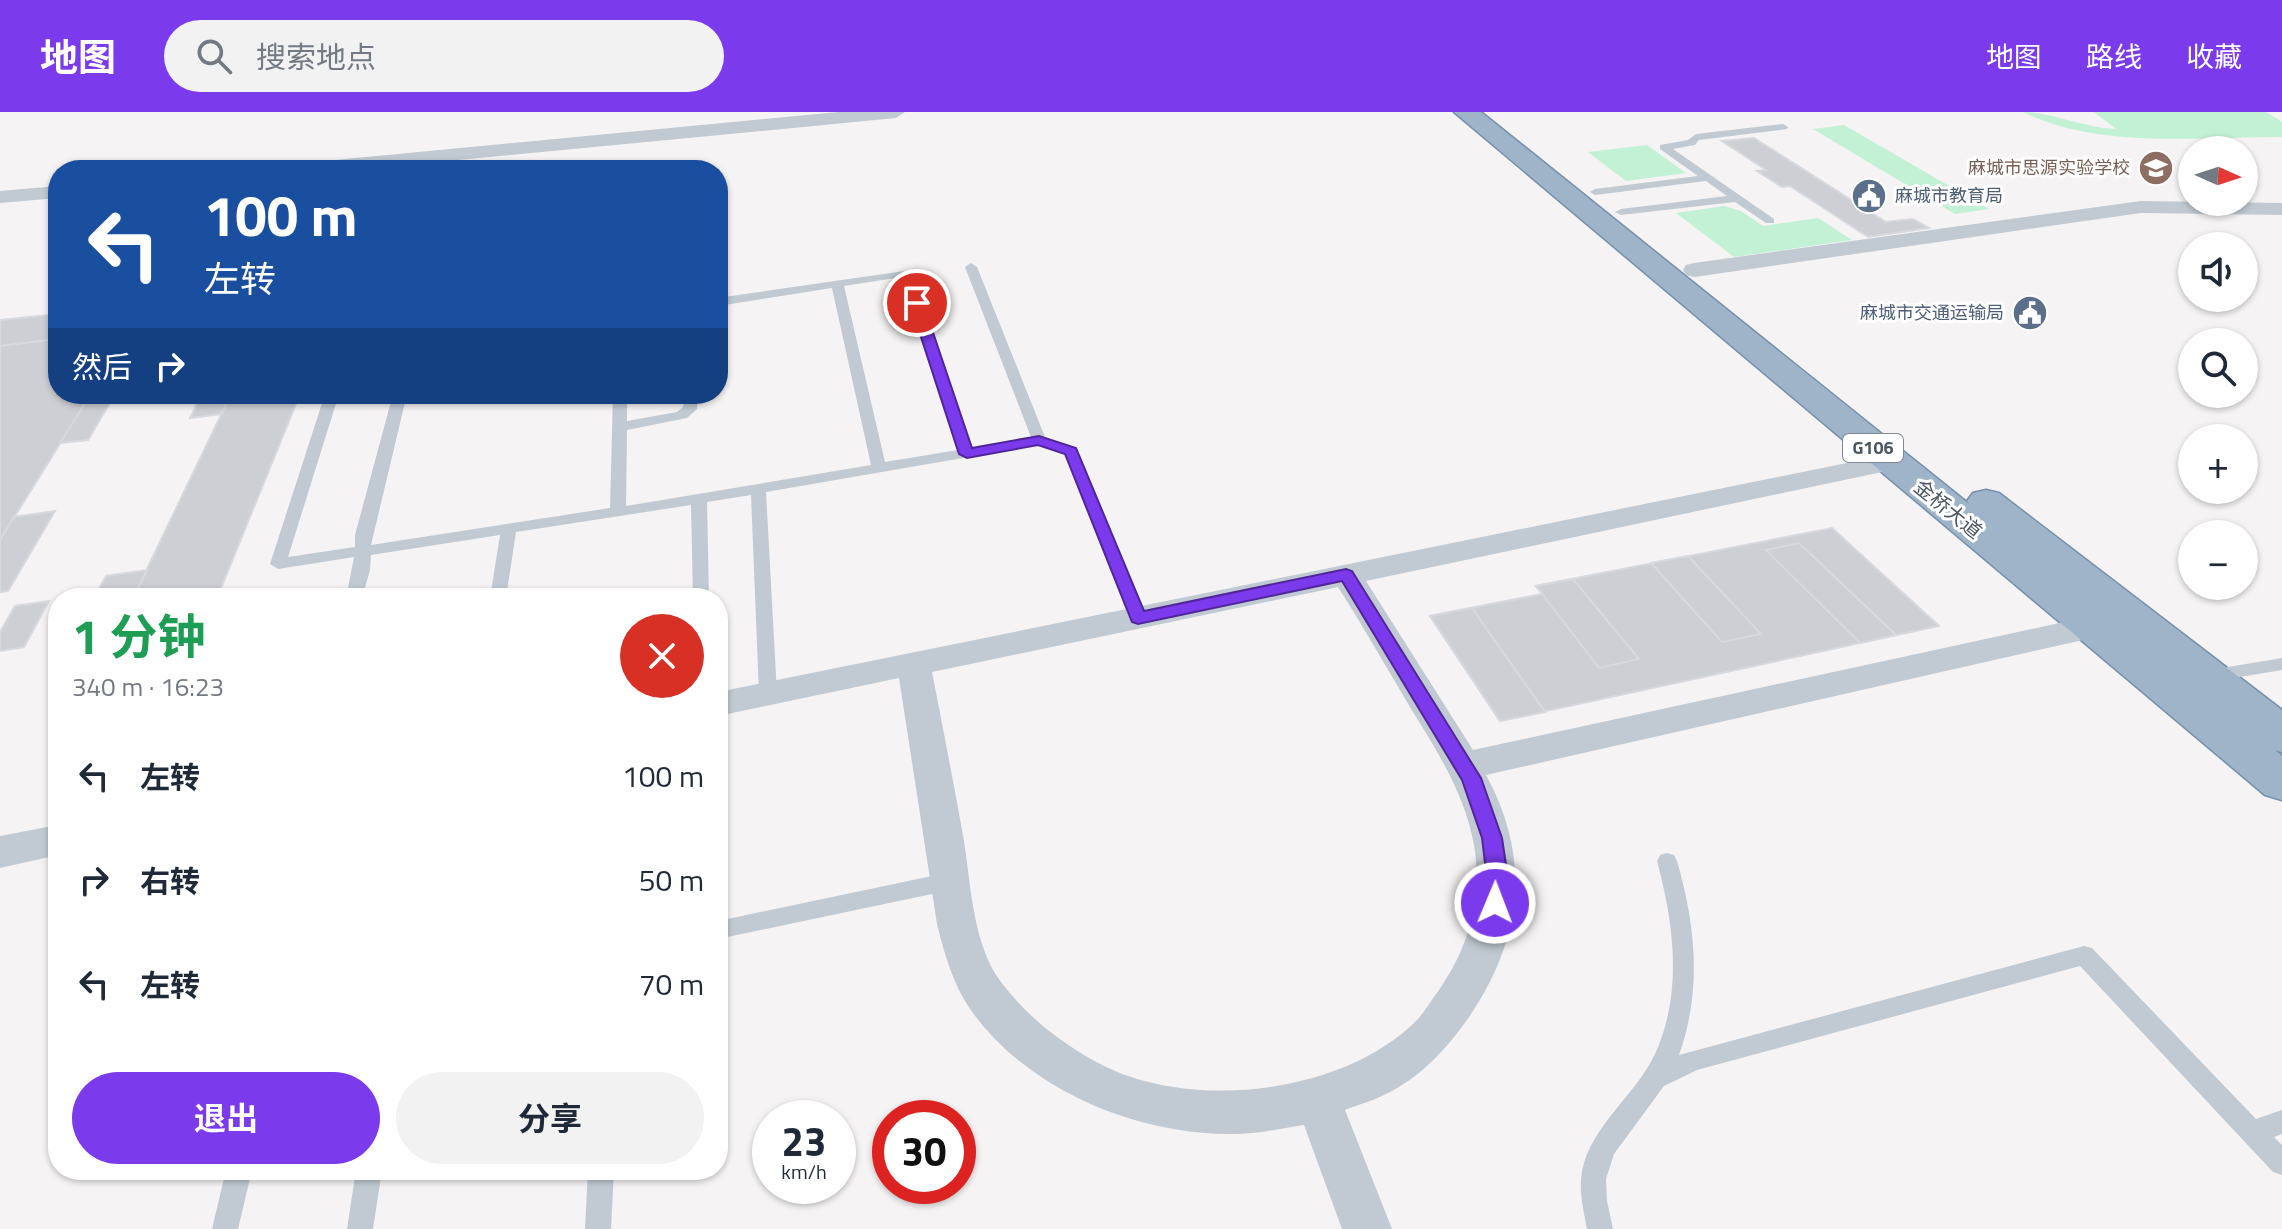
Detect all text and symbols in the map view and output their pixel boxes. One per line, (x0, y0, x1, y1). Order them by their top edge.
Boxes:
search box (164, 20, 724, 92)
text: 地图 (40, 28, 116, 86)
icon: search (192, 34, 236, 78)
text: 搜索地点 (256, 34, 376, 80)
text: 地图 (1986, 35, 2042, 78)
text: 路线 (2086, 35, 2142, 78)
text: 收藏 (2186, 35, 2242, 78)
north arrow (2178, 136, 2258, 216)
map controls (2178, 136, 2258, 600)
school or university icon: 麻城市思源实验学校 (2137, 149, 2175, 187)
place label: 麻城市思源实验学校 (1968, 154, 2130, 181)
text: 100 m (204, 173, 357, 258)
public building icon: 麻城市教育局 (1850, 177, 1888, 215)
place label: 麻城市教育局 (1895, 182, 2003, 209)
icon: left (72, 192, 176, 296)
button: sound (2178, 232, 2258, 312)
text: 左转 (204, 251, 276, 306)
pin (883, 269, 951, 337)
icon: arrive (895, 281, 939, 325)
public building icon: 麻城市交通运输局 (2011, 294, 2049, 332)
place label: 麻城市交通运输局 (1860, 299, 2004, 326)
button: search (2178, 328, 2258, 408)
text: 然后 (72, 344, 132, 390)
icon: right (148, 344, 192, 388)
button: + (2178, 424, 2258, 504)
road number: G106 (1843, 434, 1903, 462)
street label: 金桥大道 (1907, 471, 1989, 546)
button: − (2178, 520, 2258, 600)
text: 1 分钟 (72, 600, 205, 673)
button: close (620, 614, 704, 698)
text: 340 m · 16:23 (72, 667, 224, 706)
text: 100 m (622, 753, 704, 799)
icon: left (72, 754, 116, 798)
text: 左转 (140, 754, 200, 800)
text: 50 m (639, 857, 704, 903)
icon: right (72, 858, 116, 902)
text: 右转 (140, 858, 200, 904)
position arrow (1453, 861, 1537, 945)
text: 70 m (639, 961, 704, 1007)
icon: left (72, 962, 116, 1006)
text: 左转 (140, 962, 200, 1008)
button: 退出 (72, 1072, 380, 1164)
button: 分享 (396, 1072, 704, 1164)
speed limit sign: 30 (872, 1100, 976, 1204)
text: 23 (782, 1111, 826, 1172)
text: km/h (781, 1156, 827, 1187)

